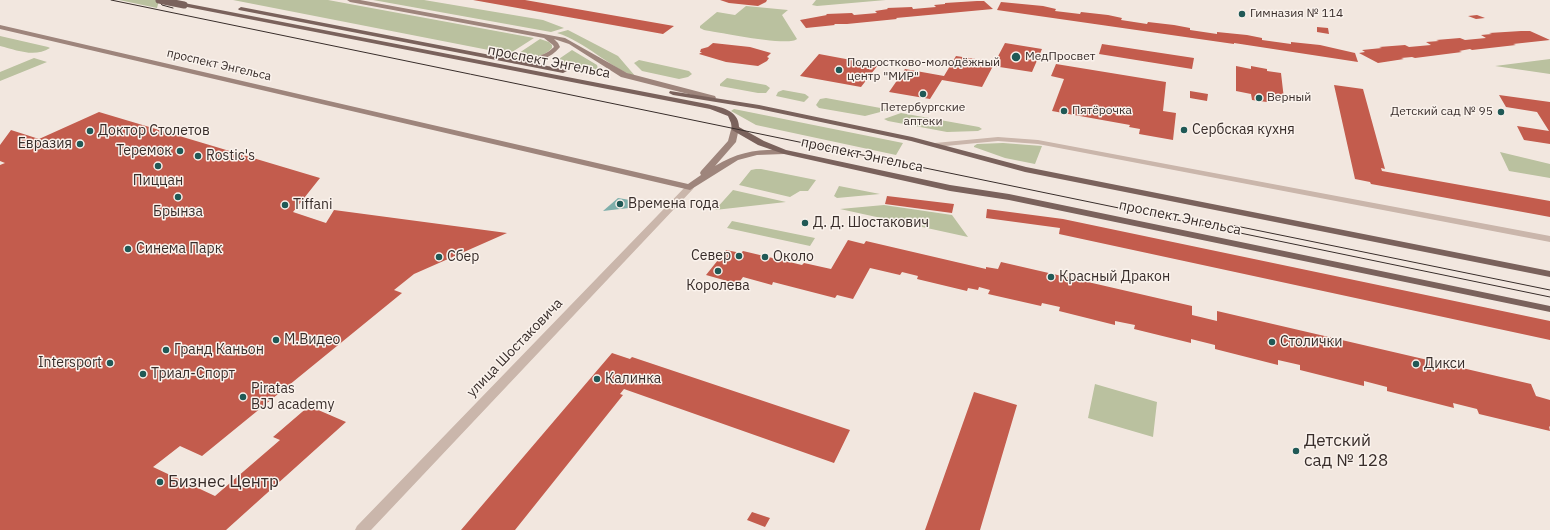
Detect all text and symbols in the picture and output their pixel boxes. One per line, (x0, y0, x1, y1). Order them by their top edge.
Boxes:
place label: Гимназия № 114 (1250, 7, 1343, 21)
marker: Гимназия № 114 (1237, 9, 1247, 19)
street label: проспект Энгельса (486, 42, 612, 82)
street label: проспект Энгельса (165, 46, 273, 84)
place label: МедПросвет (1025, 50, 1095, 64)
marker: МедПросвет (1010, 51, 1022, 63)
place label: Подростково-молодёжный центр "МИР" (847, 56, 1000, 84)
marker: Подростково-молодёжный центр "МИР" (834, 65, 844, 75)
marker: Петербургские аптеки (918, 89, 928, 99)
place label: Верный (1267, 91, 1311, 105)
marker: Верный (1254, 93, 1264, 103)
place label: Петербургские аптеки (881, 101, 965, 129)
place label: Пятёрочка (1072, 104, 1132, 118)
place label: Детский сад № 95 (1391, 105, 1493, 119)
marker: Пятёрочка (1059, 106, 1069, 116)
marker: Детский сад № 95 (1496, 107, 1506, 117)
place label: Сербская кухня (1192, 122, 1295, 138)
place label: Доктор Столетов (98, 123, 210, 139)
marker: Сербская кухня (1179, 125, 1189, 135)
marker: Доктор Столетов (85, 126, 95, 136)
street label: проспект Энгельса (799, 134, 925, 176)
place label: Евразия (18, 136, 72, 152)
marker: Евразия (75, 139, 85, 149)
place label: Теремок (116, 143, 172, 159)
marker: Теремок (175, 146, 185, 156)
place label: Rostic's (206, 148, 255, 164)
marker: Rostic's (193, 151, 203, 161)
marker: Пиццан (153, 161, 163, 171)
place label: Пиццан (133, 173, 183, 189)
marker: Брынза (173, 192, 183, 202)
place label: Времена года (628, 196, 719, 212)
place label: Tiffani (293, 197, 333, 213)
street label: проспект Энгельса (1117, 197, 1243, 239)
marker: Времена года (615, 199, 625, 209)
marker: Tiffani (280, 200, 290, 210)
place label: Брынза (153, 204, 203, 220)
place label: Д. Д. Шостакович (813, 215, 929, 231)
marker: Д. Д. Шостакович (800, 218, 810, 228)
place label: Синема Парк (136, 241, 222, 257)
marker: Синема Парк (123, 244, 133, 254)
place label: Север (691, 248, 731, 264)
place label: Сбер (447, 249, 479, 265)
place label: Около (773, 249, 814, 265)
marker: Север (734, 251, 744, 261)
marker: Сбер (434, 252, 444, 262)
marker: Около (760, 252, 770, 262)
marker: Королева (713, 266, 723, 276)
place label: Красный Дракон (1059, 269, 1170, 285)
marker: Красный Дракон (1046, 272, 1056, 282)
place label: Королева (686, 278, 750, 294)
street label: улица Шостаковича (464, 295, 566, 401)
place label: М.Видео (284, 332, 340, 348)
place label: Столички (1280, 334, 1343, 350)
marker: М.Видео (271, 335, 281, 345)
marker: Столички (1267, 337, 1277, 347)
place label: Гранд Каньон (174, 342, 264, 358)
marker: Гранд Каньон (161, 345, 171, 355)
place label: Intersport (38, 355, 102, 371)
place label: Дикси (1424, 356, 1465, 372)
marker: Intersport (105, 358, 115, 368)
marker: Дикси (1411, 359, 1421, 369)
place label: Триал-Спорт (151, 366, 235, 382)
marker: Триал-Спорт (138, 369, 148, 379)
place label: Калинка (605, 371, 661, 387)
marker: Калинка (592, 374, 602, 384)
place label: Piratas BJJ academy (251, 381, 334, 414)
marker: Piratas BJJ academy (238, 392, 248, 402)
place label: Детский сад № 128 (1304, 431, 1388, 471)
marker: Детский сад № 128 (1291, 446, 1301, 456)
place label: Бизнес Центр (168, 472, 279, 492)
marker: Бизнес Центр (155, 477, 165, 487)

